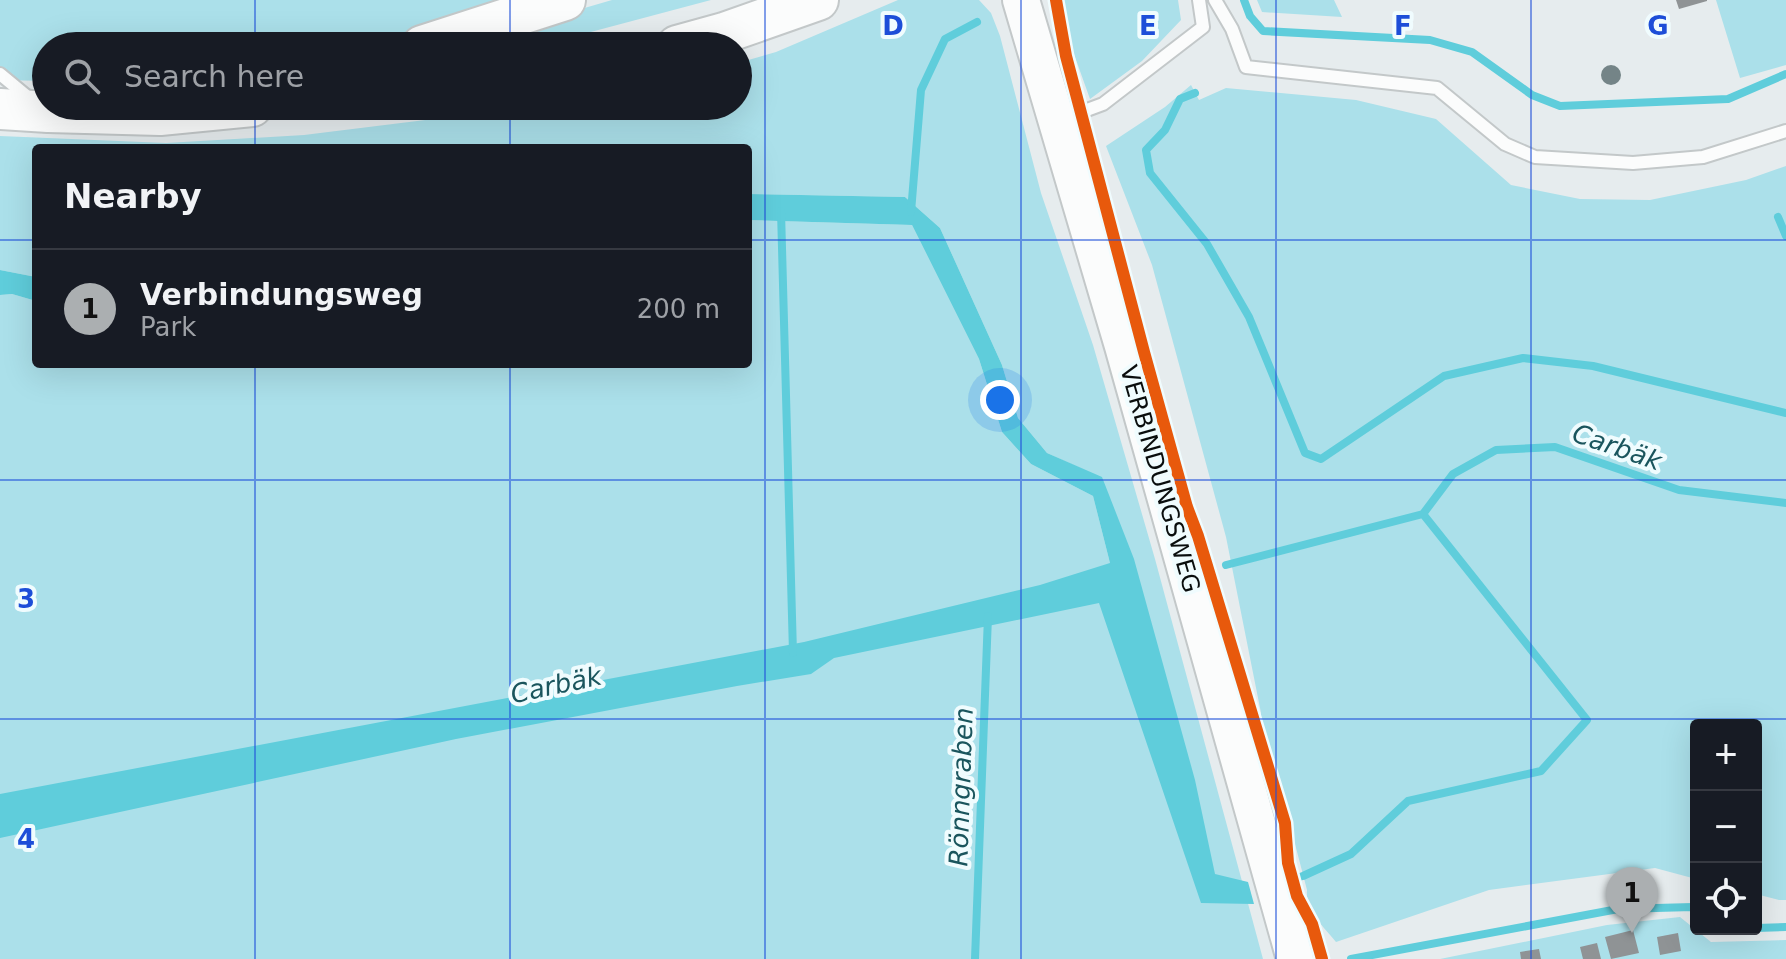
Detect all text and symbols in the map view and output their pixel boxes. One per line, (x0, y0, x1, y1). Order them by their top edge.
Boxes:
text: D (882, 11, 904, 41)
text: E (1139, 11, 1157, 41)
text: F (1394, 11, 1412, 41)
text: G (1647, 11, 1669, 41)
search box (32, 32, 752, 120)
icon: search (60, 54, 104, 98)
text: Search here (124, 59, 304, 94)
text: Nearby (64, 176, 202, 216)
text: Verbindungsweg (140, 277, 423, 312)
text: 1 (81, 294, 99, 324)
text: 200 m (637, 294, 720, 324)
text: Park (140, 312, 196, 342)
street label: VERBINDUNGSWEG (1114, 362, 1206, 596)
your location (980, 380, 1020, 420)
water label: Carbäk (1568, 418, 1666, 477)
text: 3 (17, 584, 35, 614)
water label: Carbäk (508, 661, 605, 709)
water label: Rönngraben (943, 707, 979, 867)
map controls (1690, 719, 1762, 935)
button: + (1690, 719, 1762, 791)
button: − (1690, 791, 1762, 863)
text: 4 (17, 824, 35, 854)
button: locate (1690, 863, 1762, 935)
pin: 1 (1606, 867, 1658, 933)

